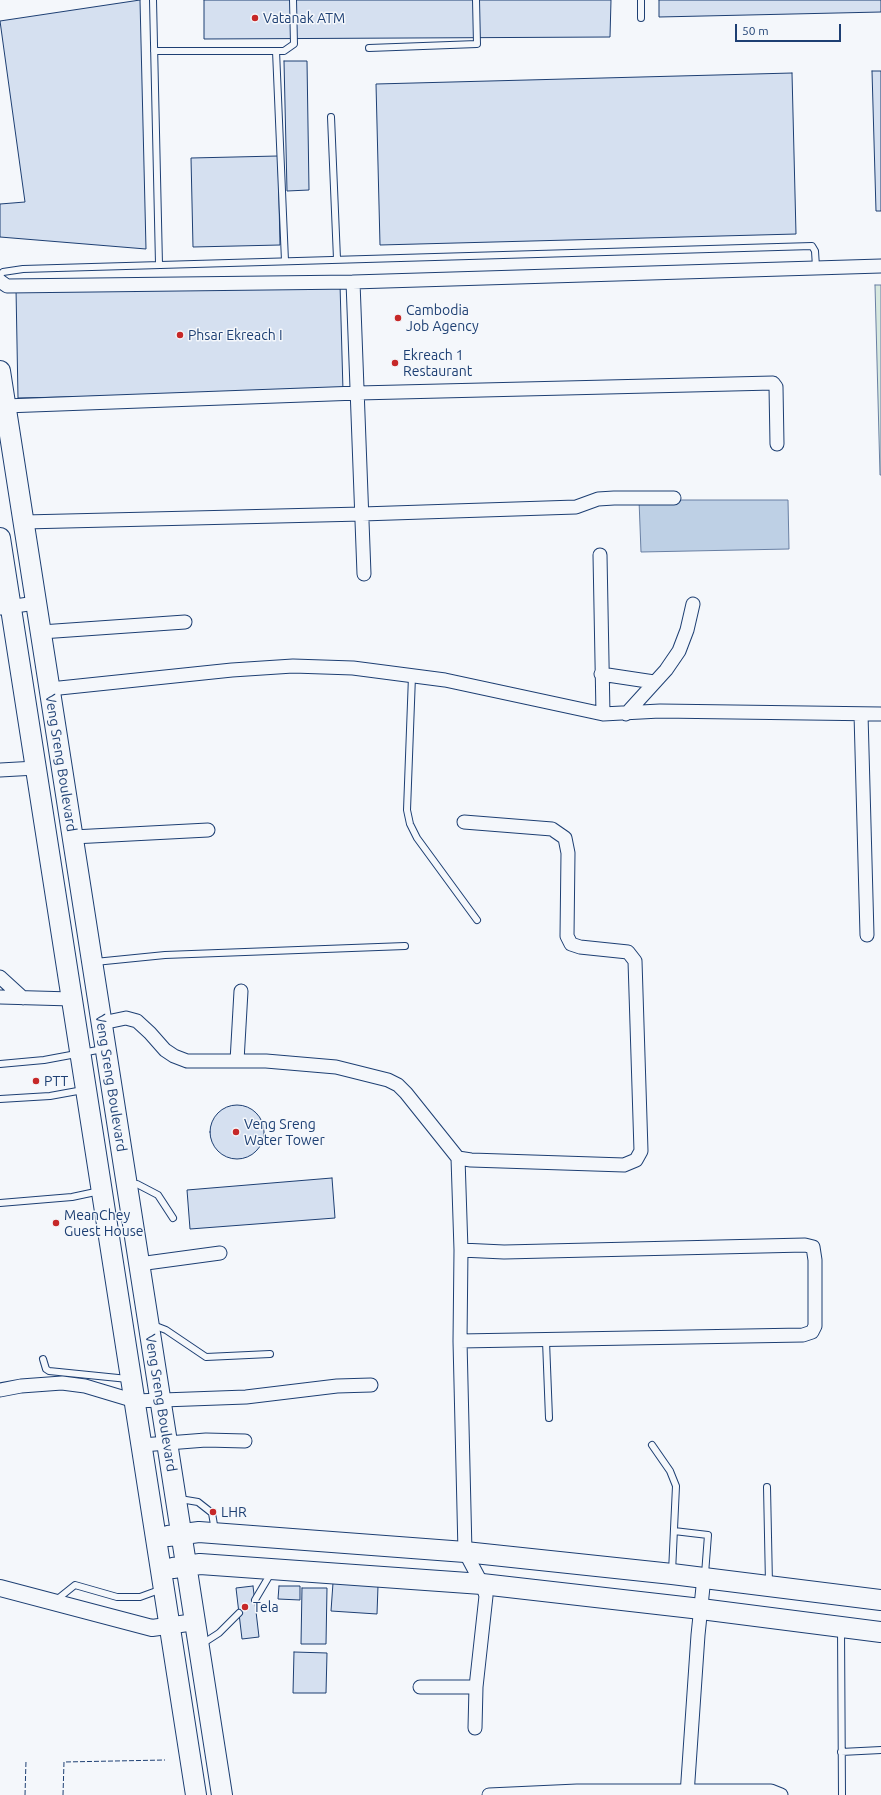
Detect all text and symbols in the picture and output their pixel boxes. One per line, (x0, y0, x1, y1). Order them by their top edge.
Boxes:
place label: Vatanak ATM (263, 10, 345, 26)
marker: Vatanak ATM (250, 13, 260, 23)
scale bar (737, 16, 843, 42)
text: 50 m (742, 24, 769, 37)
place label: Cambodia Job Agency (406, 302, 479, 334)
marker: Cambodia Job Agency (393, 313, 403, 323)
place label: Phsar Ekreach I (188, 327, 283, 343)
marker: Phsar Ekreach I (175, 330, 185, 340)
place label: Ekreach 1 Restaurant (403, 347, 472, 380)
marker: Ekreach 1 Restaurant (390, 358, 400, 368)
street label: Veng Sreng Boulevard (42, 693, 80, 833)
street label: Veng Sreng Boulevard (92, 1013, 130, 1153)
place label: PTT (44, 1073, 68, 1089)
marker: PTT (31, 1076, 41, 1086)
place label: Veng Sreng Water Tower (244, 1116, 325, 1148)
marker: Veng Sreng Water Tower (231, 1127, 241, 1137)
place label: MeanChey Guest House (64, 1207, 144, 1240)
marker: MeanChey Guest House (51, 1218, 61, 1228)
street label: Veng Sreng Boulevard (142, 1333, 180, 1473)
place label: LHR (221, 1504, 247, 1520)
marker: LHR (208, 1507, 218, 1517)
place label: Tela (253, 1599, 279, 1615)
marker: Tela (240, 1602, 250, 1612)

